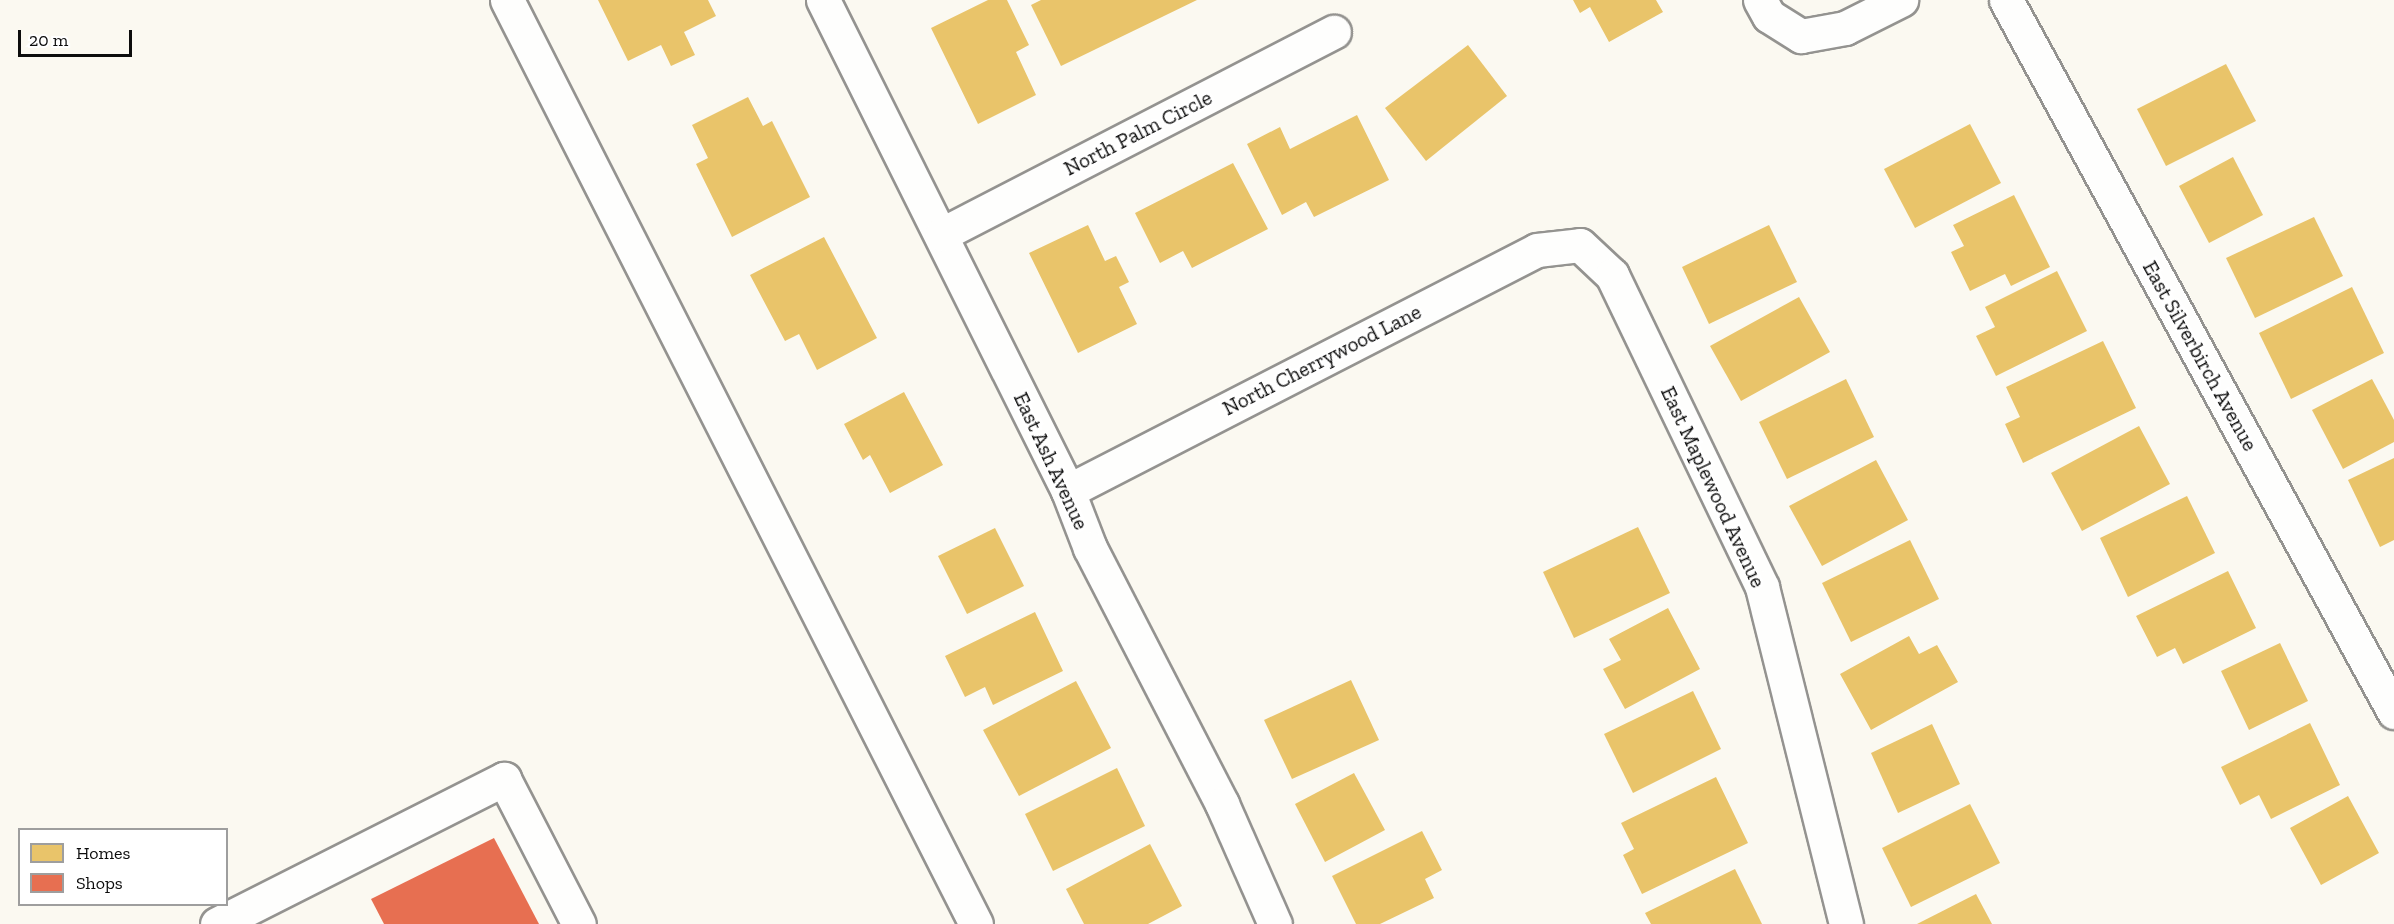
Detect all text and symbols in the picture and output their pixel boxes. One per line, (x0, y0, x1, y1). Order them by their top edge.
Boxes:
scale bar (21, 18, 135, 56)
text: 20 m (29, 29, 68, 51)
street label: North Palm Circle (1060, 85, 1216, 181)
street label: East Silverbirch Avenue (2137, 256, 2263, 456)
street label: North Cherrywood Lane (1218, 299, 1426, 421)
street label: East Maplewood Avenue (1655, 382, 1771, 592)
street label: East Ash Avenue (1008, 388, 1094, 534)
legend (18, 828, 228, 906)
text: Homes (76, 842, 130, 864)
text: Shops (76, 872, 123, 894)

